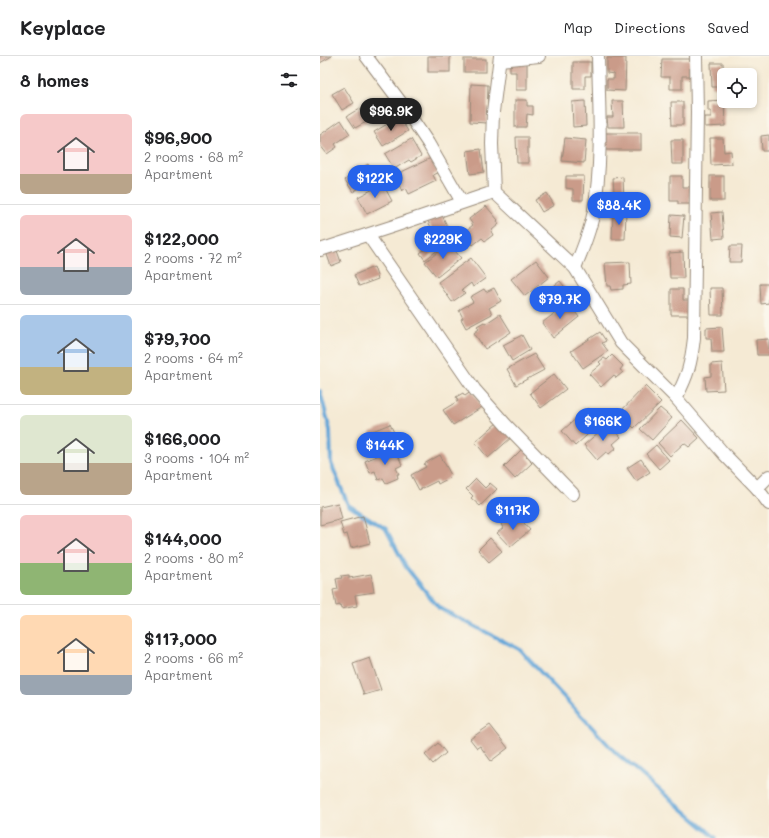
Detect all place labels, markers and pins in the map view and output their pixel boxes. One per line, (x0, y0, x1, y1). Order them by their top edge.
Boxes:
pin: $96.9K (358, 98, 424, 132)
pin: $122K (347, 165, 403, 199)
pin: $88.4K (586, 192, 652, 226)
pin: $229K (415, 226, 471, 260)
pin: $79.7K (527, 286, 593, 320)
pin: $166K (575, 408, 631, 442)
pin: $144K (357, 432, 413, 466)
pin: $117K (485, 497, 541, 531)

